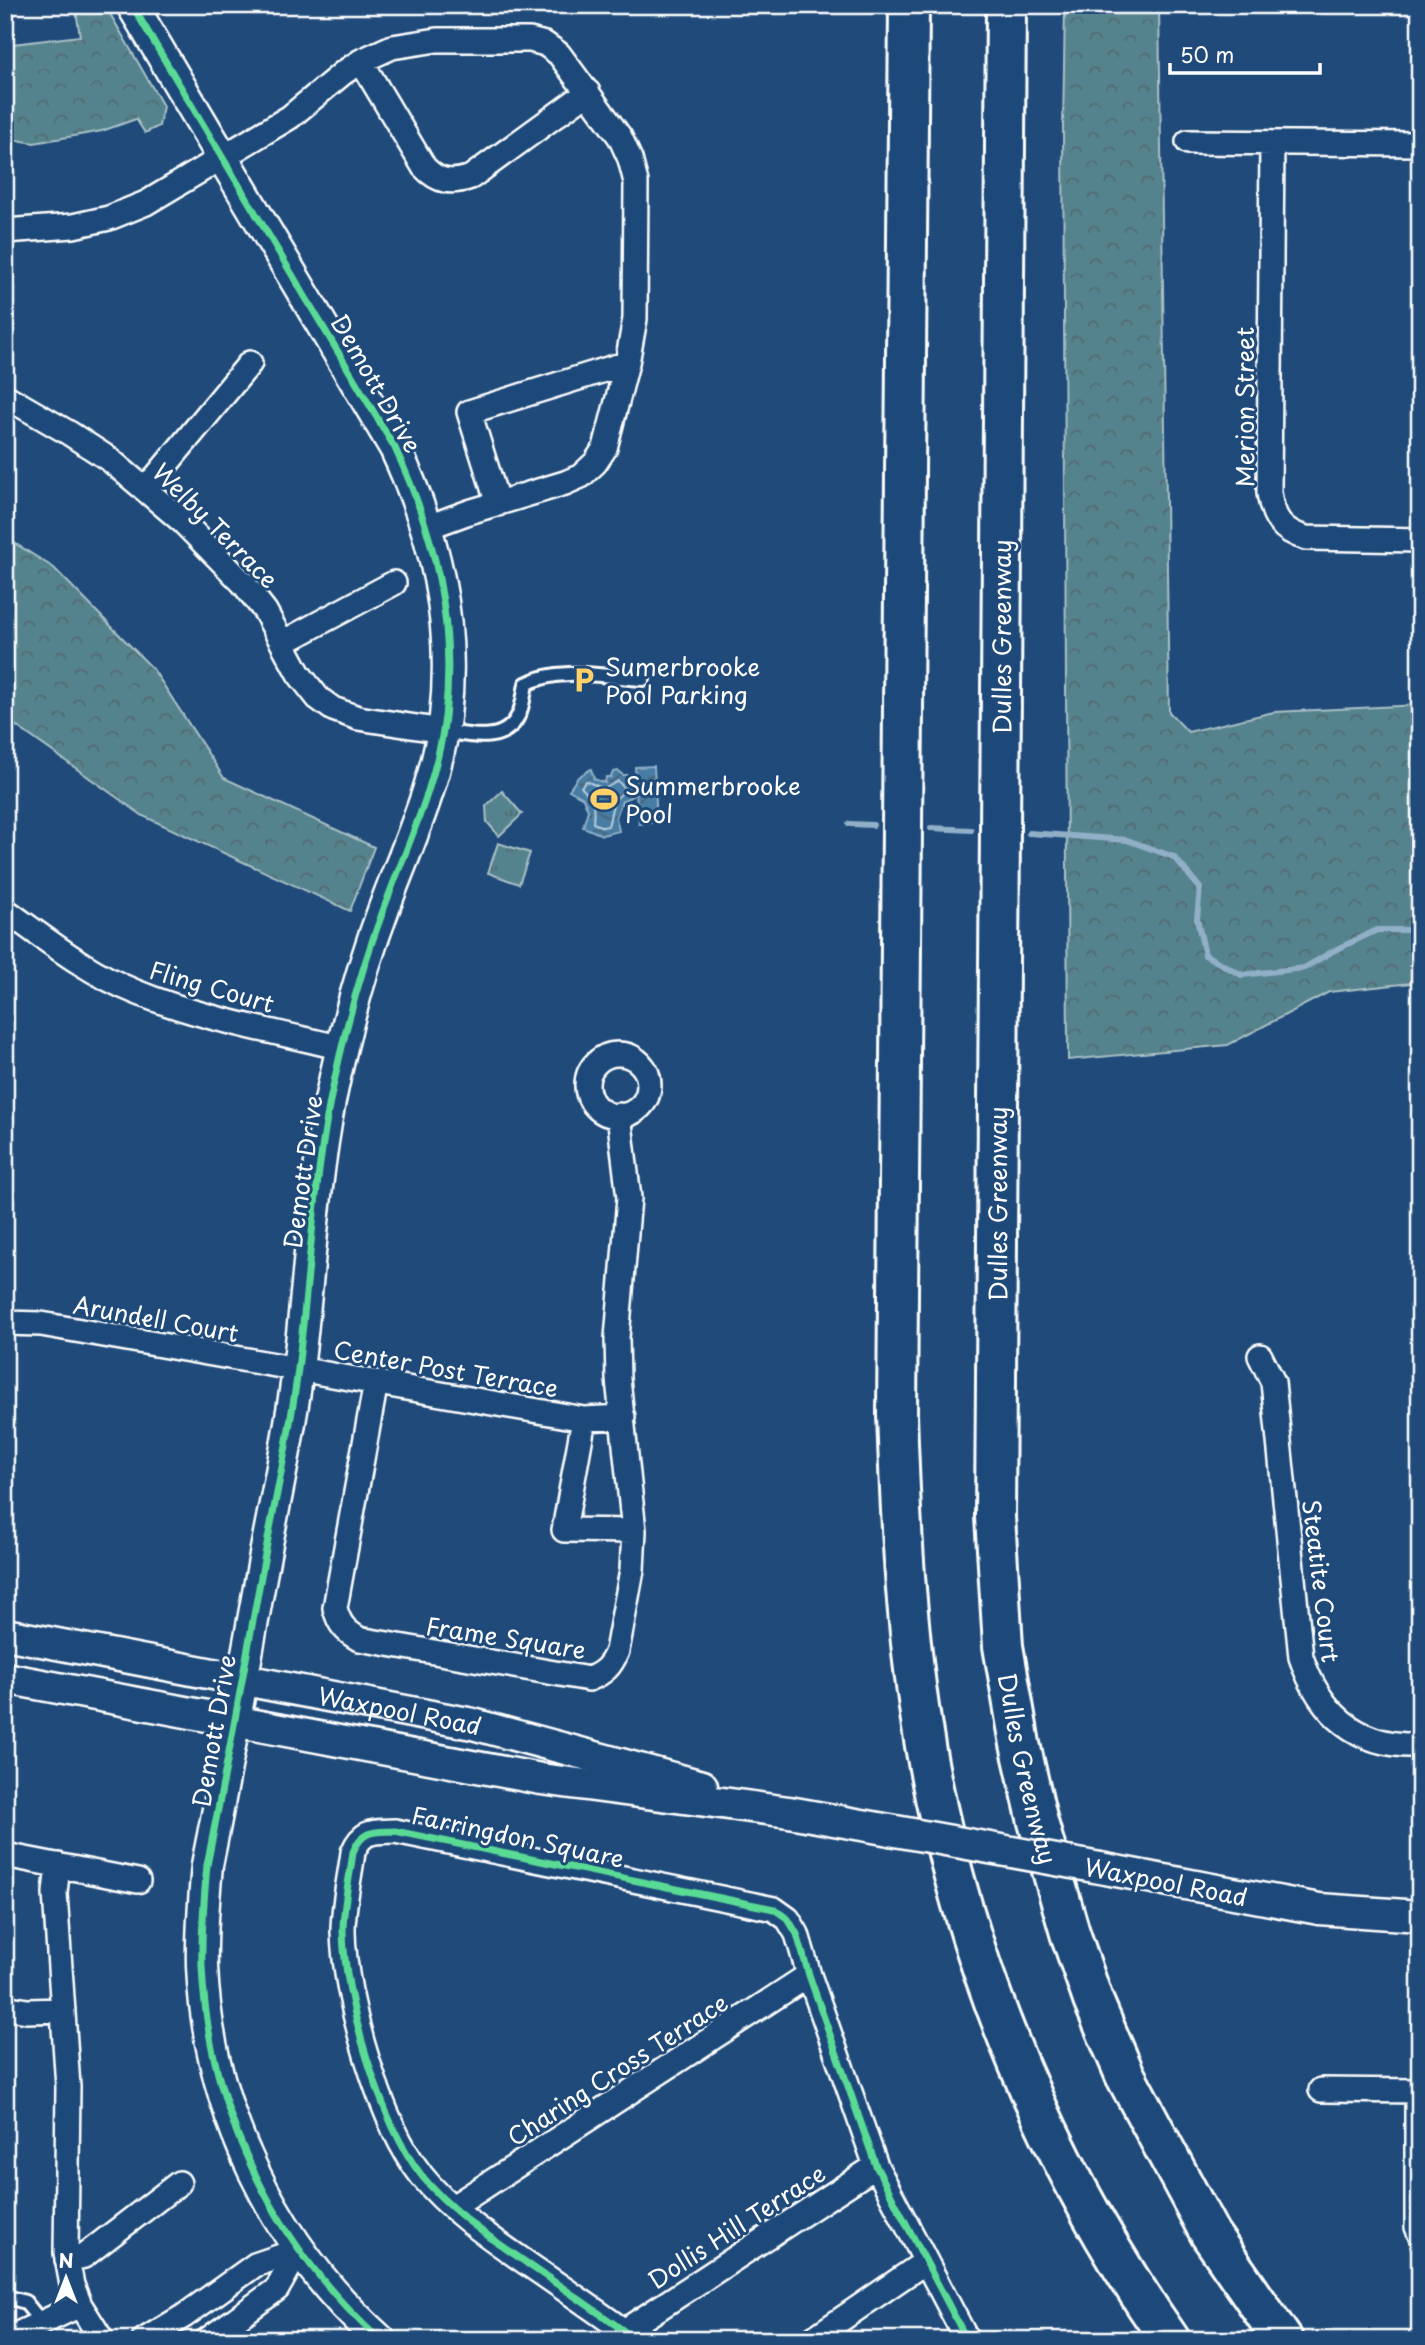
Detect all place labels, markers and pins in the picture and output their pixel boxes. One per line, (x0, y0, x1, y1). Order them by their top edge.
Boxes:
place label: Sumerbrooke Pool Parking (605, 648, 760, 712)
parking icon: Sumerbrooke Pool Parking (569, 665, 599, 695)
place label: Summerbrooke Pool (625, 767, 801, 831)
sports icon: Summerbrooke Pool (589, 784, 619, 814)

